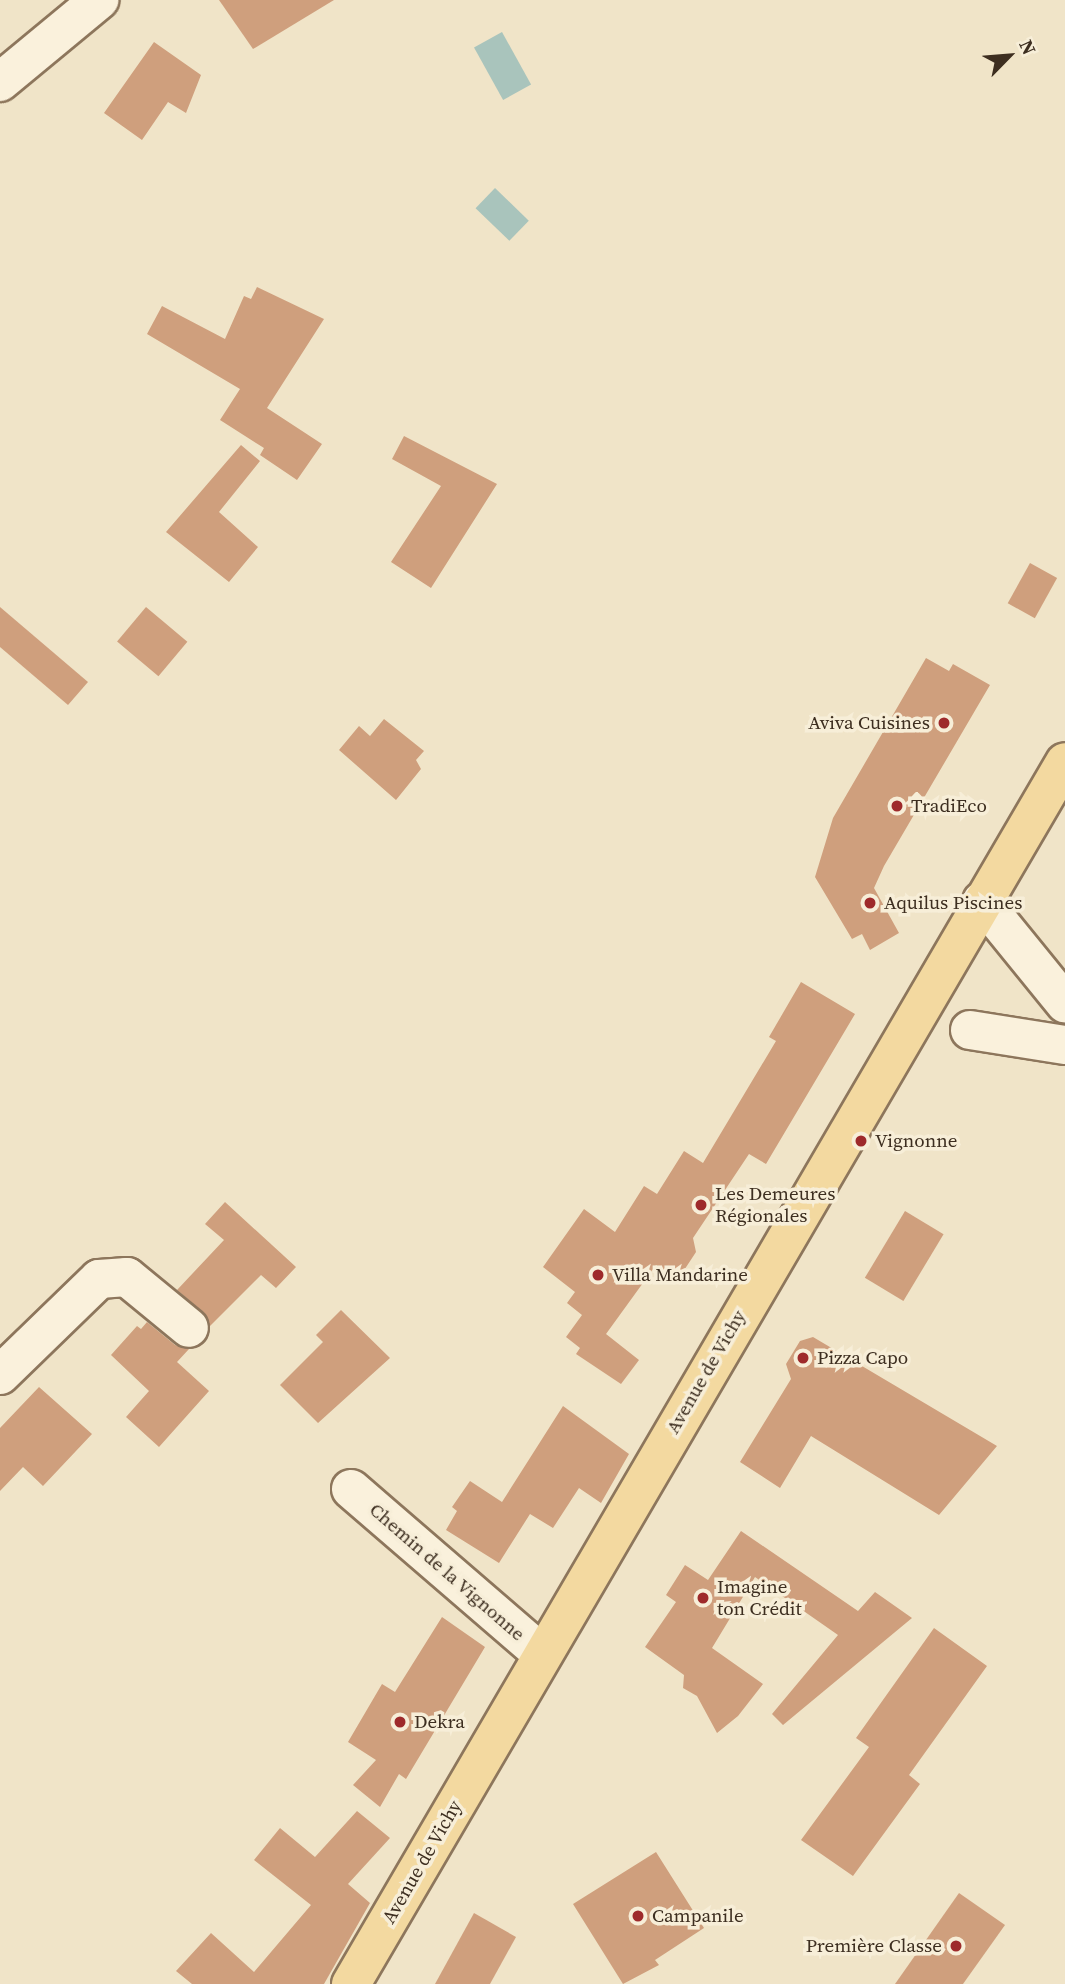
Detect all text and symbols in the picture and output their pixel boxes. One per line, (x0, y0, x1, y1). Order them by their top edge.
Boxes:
north arrow (974, 21, 1044, 91)
text: N (1013, 35, 1043, 59)
place label: Aviva Cuisines (808, 712, 930, 734)
marker: Aviva Cuisines (936, 715, 952, 731)
place label: TradiEco (911, 795, 987, 817)
marker: TradiEco (889, 798, 905, 814)
place label: Aquilus Piscines (884, 892, 1022, 914)
marker: Aquilus Piscines (862, 895, 878, 911)
place label: Vignonne (875, 1130, 957, 1152)
marker: Vignonne (853, 1133, 869, 1149)
place label: Les Demeures Régionales (715, 1183, 836, 1227)
marker: Les Demeures Régionales (693, 1197, 709, 1213)
place label: Villa Mandarine (612, 1264, 748, 1286)
marker: Villa Mandarine (590, 1267, 606, 1283)
street label: Avenue de Vichy (661, 1306, 751, 1438)
place label: Pizza Capo (817, 1347, 908, 1369)
marker: Pizza Capo (795, 1350, 811, 1366)
street label: Chemin de la Vignonne (365, 1498, 529, 1646)
place label: Imagine ton Crédit (717, 1576, 802, 1620)
marker: Imagine ton Crédit (695, 1590, 711, 1606)
place label: Dekra (414, 1711, 465, 1733)
marker: Dekra (392, 1714, 408, 1730)
street label: Avenue de Vichy (377, 1796, 467, 1928)
place label: Campanile (652, 1905, 744, 1927)
marker: Campanile (630, 1908, 646, 1924)
place label: Première Classe (806, 1935, 942, 1957)
marker: Première Classe (948, 1938, 964, 1954)

